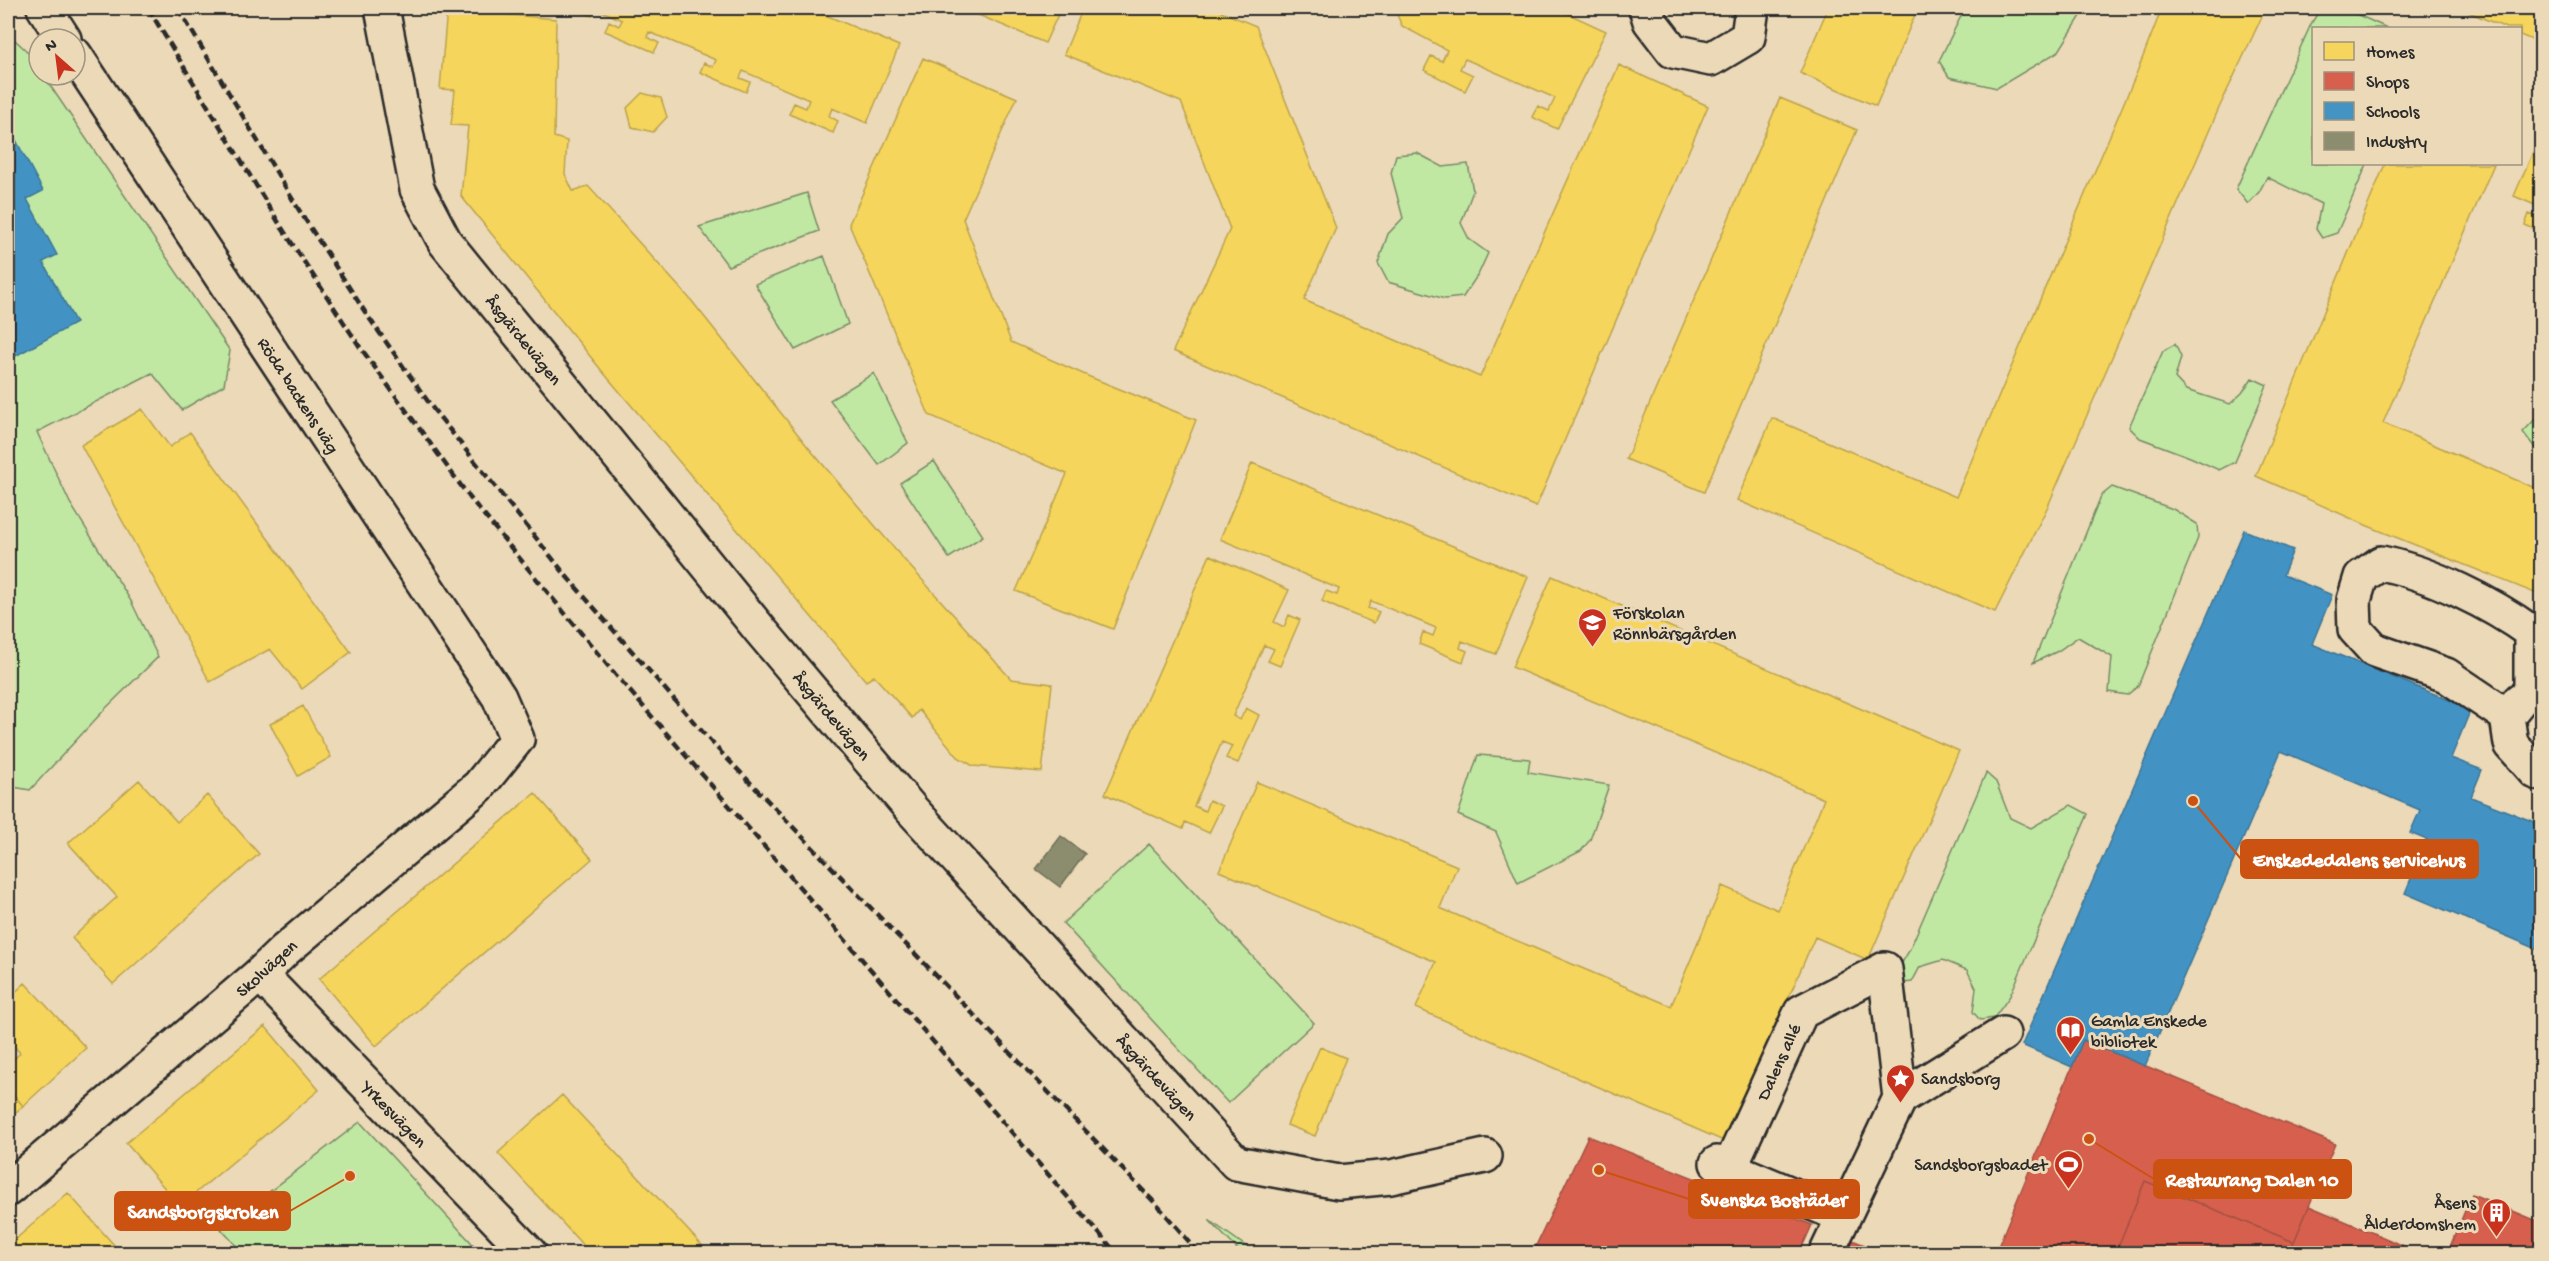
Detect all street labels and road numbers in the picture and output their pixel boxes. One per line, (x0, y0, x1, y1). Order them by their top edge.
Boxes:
street label: Åsgärdevägen (480, 291, 565, 391)
street label: Röda backens väg (252, 334, 342, 458)
street label: Åsgärdevägen (787, 667, 874, 766)
street label: Skolvägen (233, 936, 303, 1003)
street label: Dalens allé (1753, 1021, 1807, 1105)
street label: Åsgärdevägen (1110, 1030, 1200, 1126)
street label: Yrkesvägen (355, 1076, 430, 1153)

